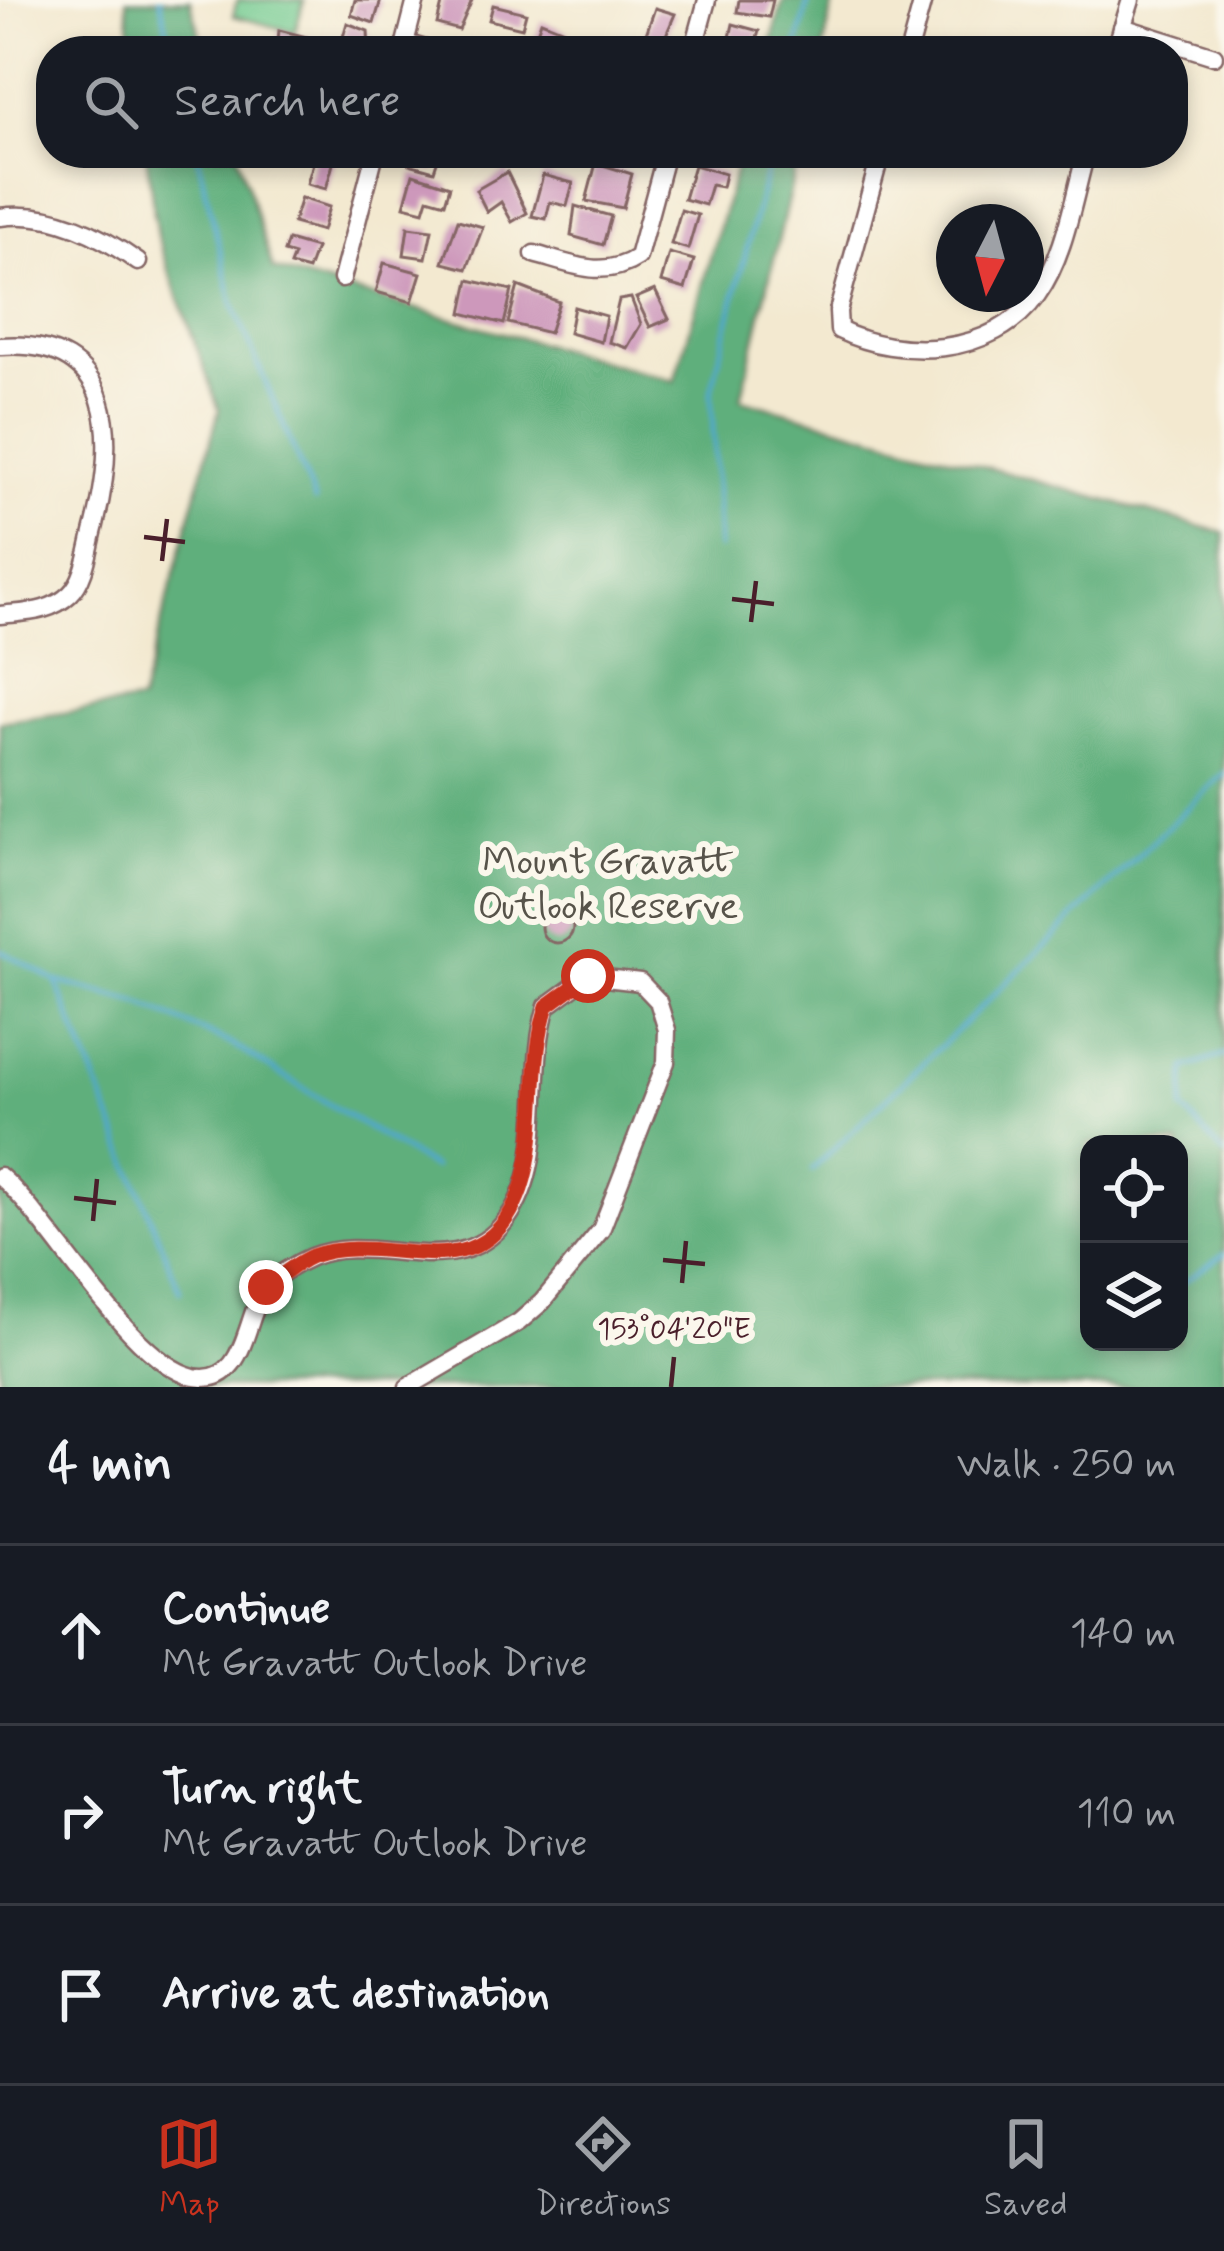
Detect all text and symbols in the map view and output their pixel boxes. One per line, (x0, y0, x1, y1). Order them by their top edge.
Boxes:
search box (36, 36, 1188, 168)
icon: search (78, 69, 144, 135)
text: Search here (174, 73, 401, 132)
north arrow (936, 204, 1044, 312)
park label: Mount Gravatt Outlook Reserve (478, 837, 738, 933)
route start (561, 949, 615, 1003)
map controls (1080, 1135, 1188, 1351)
button: locate (1080, 1135, 1188, 1243)
button: layers (1080, 1243, 1188, 1351)
route end (239, 1260, 293, 1314)
text: 153°04'20"E (597, 1310, 751, 1349)
text: 4 min (48, 1432, 172, 1498)
text: Walk · 250 m (957, 1440, 1176, 1491)
text: Continue (162, 1580, 330, 1639)
icon: ahead (48, 1602, 114, 1668)
text: 140 m (1070, 1609, 1176, 1660)
text: Mt Gravatt Outlook Drive (162, 1639, 588, 1690)
text: Turn right (162, 1760, 362, 1819)
icon: right (48, 1782, 114, 1848)
text: 110 m (1077, 1789, 1176, 1840)
text: Mt Gravatt Outlook Drive (162, 1819, 588, 1870)
icon: arrive (48, 1962, 114, 2028)
text: Arrive at destination (162, 1965, 550, 2024)
tab: Map (156, 2111, 222, 2227)
tab: Directions (535, 2111, 671, 2227)
tab: Saved (984, 2111, 1068, 2227)

